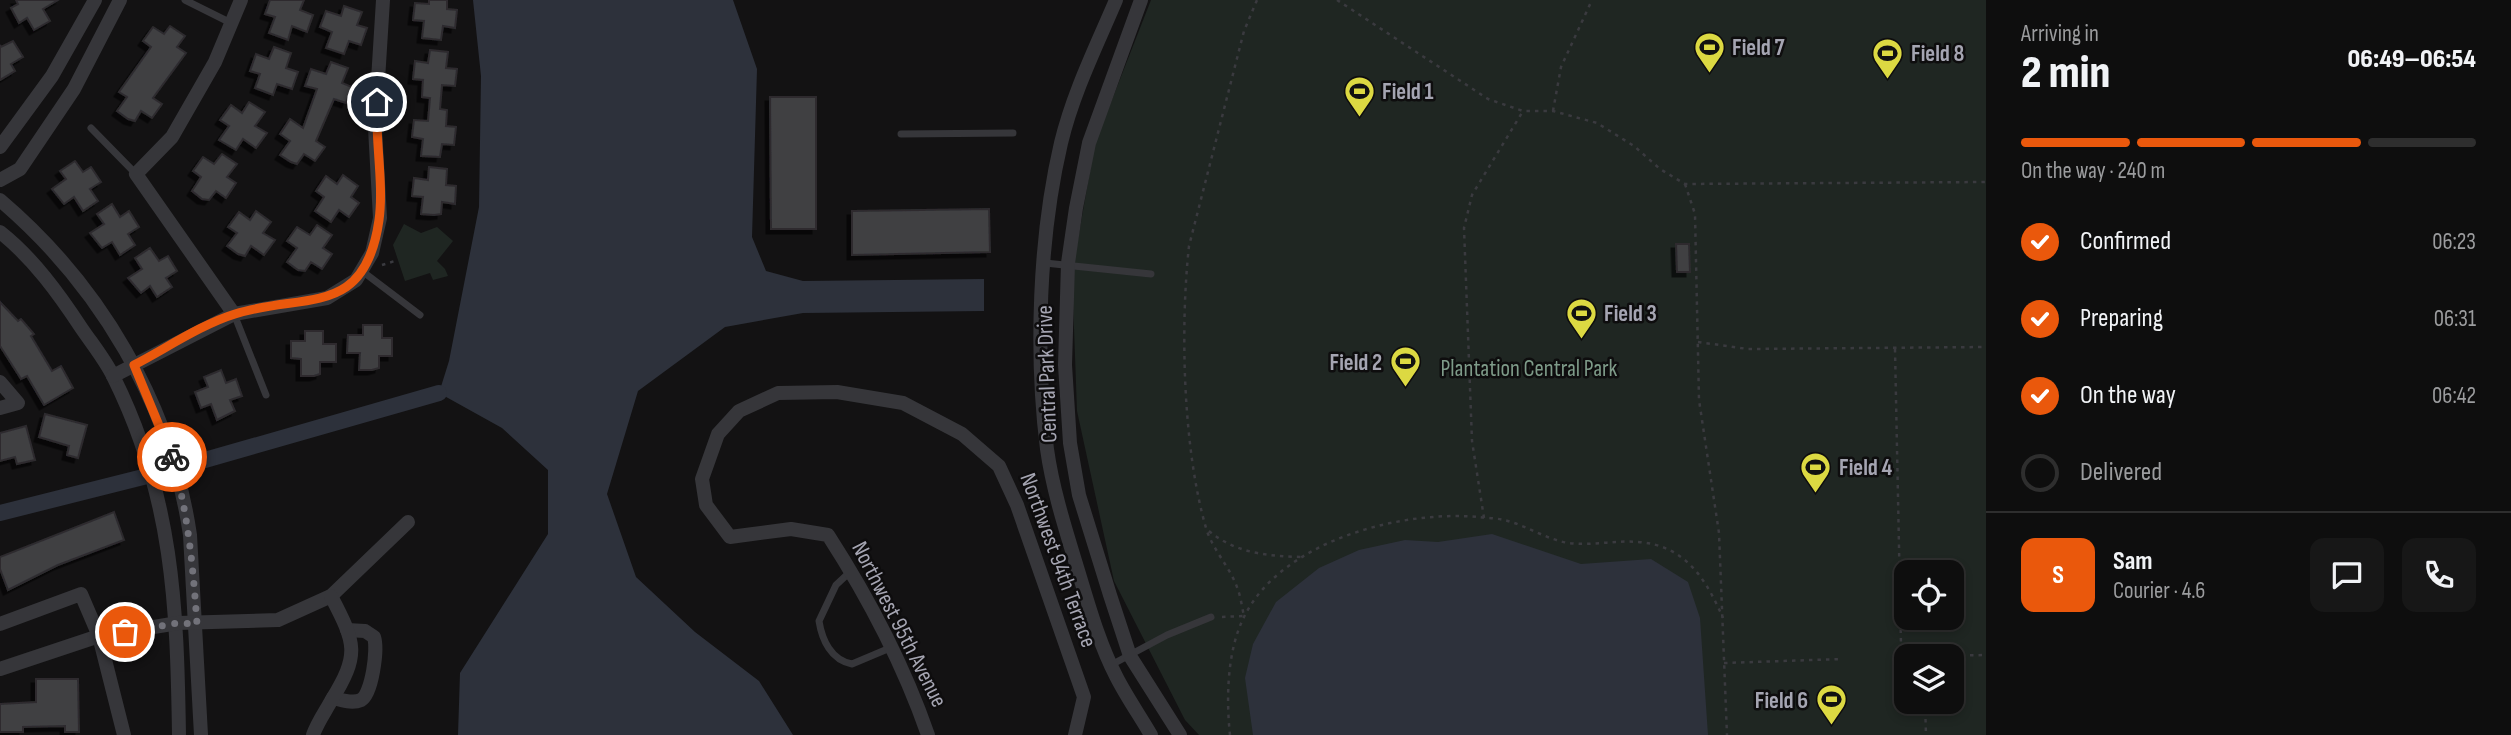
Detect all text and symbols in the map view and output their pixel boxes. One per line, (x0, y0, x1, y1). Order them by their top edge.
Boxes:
text: Arriving in (2021, 20, 2099, 48)
sports icon: Field 7 (1692, 30, 1726, 74)
place label: Field 7 (1732, 34, 1784, 62)
sports icon: Field 8 (1871, 36, 1905, 80)
place label: Field 8 (1911, 40, 1964, 68)
text: 06:49–06:54 (2348, 44, 2476, 75)
text: 2 min (2021, 46, 2110, 101)
pin (347, 72, 407, 132)
sports icon: Field 1 (1342, 74, 1376, 118)
place label: Field 1 (1382, 78, 1433, 106)
icon: home (358, 83, 396, 121)
text: On the way · 240 m (2021, 157, 2165, 185)
icon: check (2021, 223, 2059, 261)
text: Confirmed (2080, 226, 2171, 257)
text: 06:23 (2432, 228, 2476, 256)
sports icon: Field 3 (1564, 296, 1598, 340)
place label: Field 3 (1604, 300, 1657, 328)
icon: check (2021, 300, 2059, 338)
text: Preparing (2080, 303, 2163, 334)
street label: Central Park Drive (1031, 305, 1063, 443)
text: 06:31 (2434, 305, 2476, 333)
sports icon: Field 2 (1388, 345, 1422, 389)
place label: Field 2 (1330, 349, 1382, 377)
park label: Plantation Central Park (1441, 355, 1618, 383)
icon: check (2021, 377, 2059, 415)
text: On the way (2080, 380, 2176, 411)
text: 06:42 (2432, 382, 2476, 410)
courier (137, 422, 207, 492)
icon: bike (153, 438, 191, 476)
sports icon: Field 4 (1799, 450, 1833, 494)
place label: Field 4 (1839, 454, 1892, 482)
text: Delivered (2080, 457, 2162, 488)
street label: Northwest 94th Terrace (1014, 469, 1103, 651)
street label: Northwest 95th Avenue (845, 537, 953, 712)
button: chat (2310, 538, 2384, 612)
button: phone (2402, 538, 2476, 612)
text: Sam (2113, 546, 2153, 577)
map controls (1894, 560, 1964, 714)
button: locate (1894, 560, 1964, 630)
text: S (2052, 560, 2064, 591)
text: Courier · 4.6 (2113, 577, 2205, 605)
pin (95, 602, 155, 662)
icon: bag (106, 613, 144, 651)
button: layers (1894, 644, 1964, 714)
sports icon: Field 6 (1814, 683, 1848, 727)
place label: Field 6 (1755, 687, 1808, 715)

